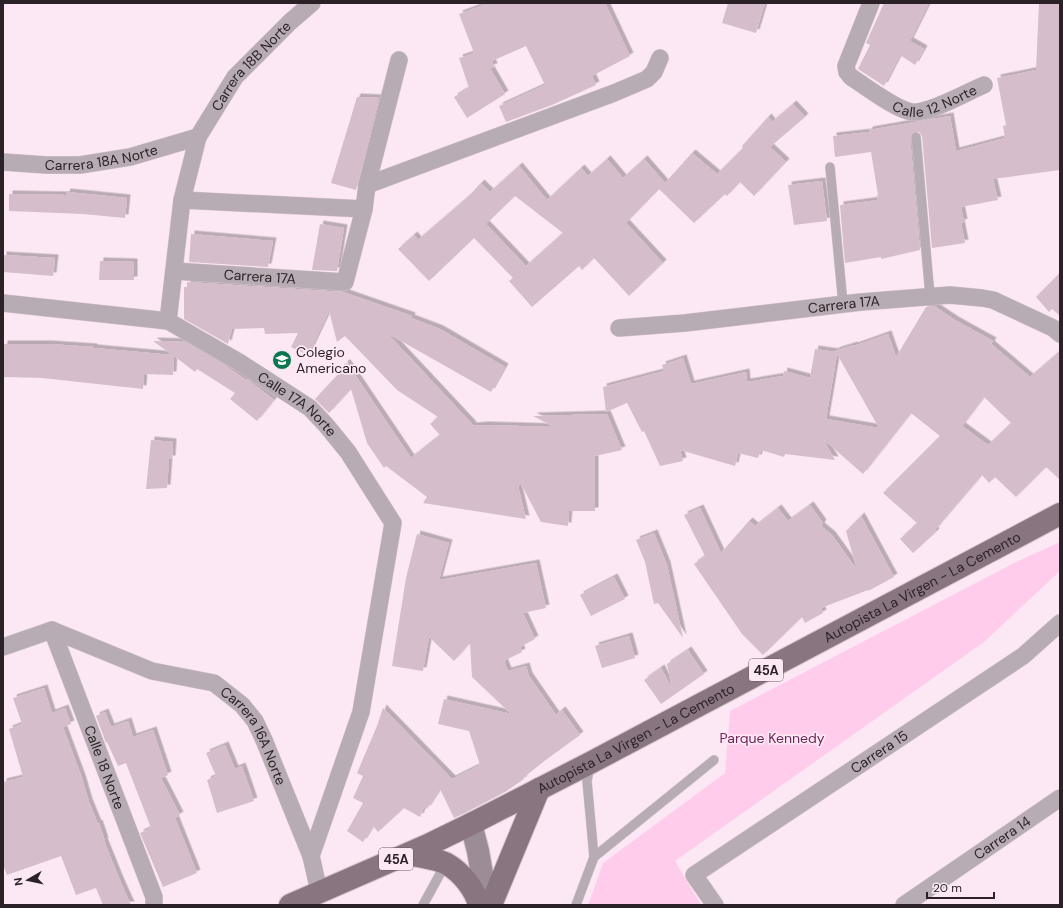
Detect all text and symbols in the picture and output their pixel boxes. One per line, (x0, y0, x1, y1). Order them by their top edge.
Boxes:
street label: Carrera 18B Norte (207, 17, 295, 114)
street label: Calle 12 Norte (889, 81, 980, 121)
street label: Carrera 18A Norte (45, 140, 160, 174)
street label: Carrera 17A (223, 265, 296, 288)
street label: Carrera 17A (807, 292, 880, 317)
place label: Colegio Americano (296, 343, 366, 377)
school or university icon: Colegio Americano (271, 349, 293, 371)
street label: Calle 17A Norte (254, 368, 341, 440)
street label: Autopista La Virgen - La Cemento (821, 527, 1024, 647)
road number: 45A (749, 659, 783, 681)
street label: Autopista La Virgen - La Cemento (534, 679, 738, 798)
street label: Carrera 16A Norte (217, 683, 290, 788)
street label: Calle 18 Norte (80, 723, 129, 812)
street label: Carrera 15 (847, 726, 911, 777)
park label: Parque Kennedy (719, 729, 825, 747)
street label: Carrera 14 (970, 812, 1035, 864)
road number: 45A (379, 848, 413, 870)
north arrow (8, 860, 48, 900)
scale bar (927, 874, 994, 900)
text: N (11, 877, 26, 887)
text: 20 m (933, 880, 962, 896)

